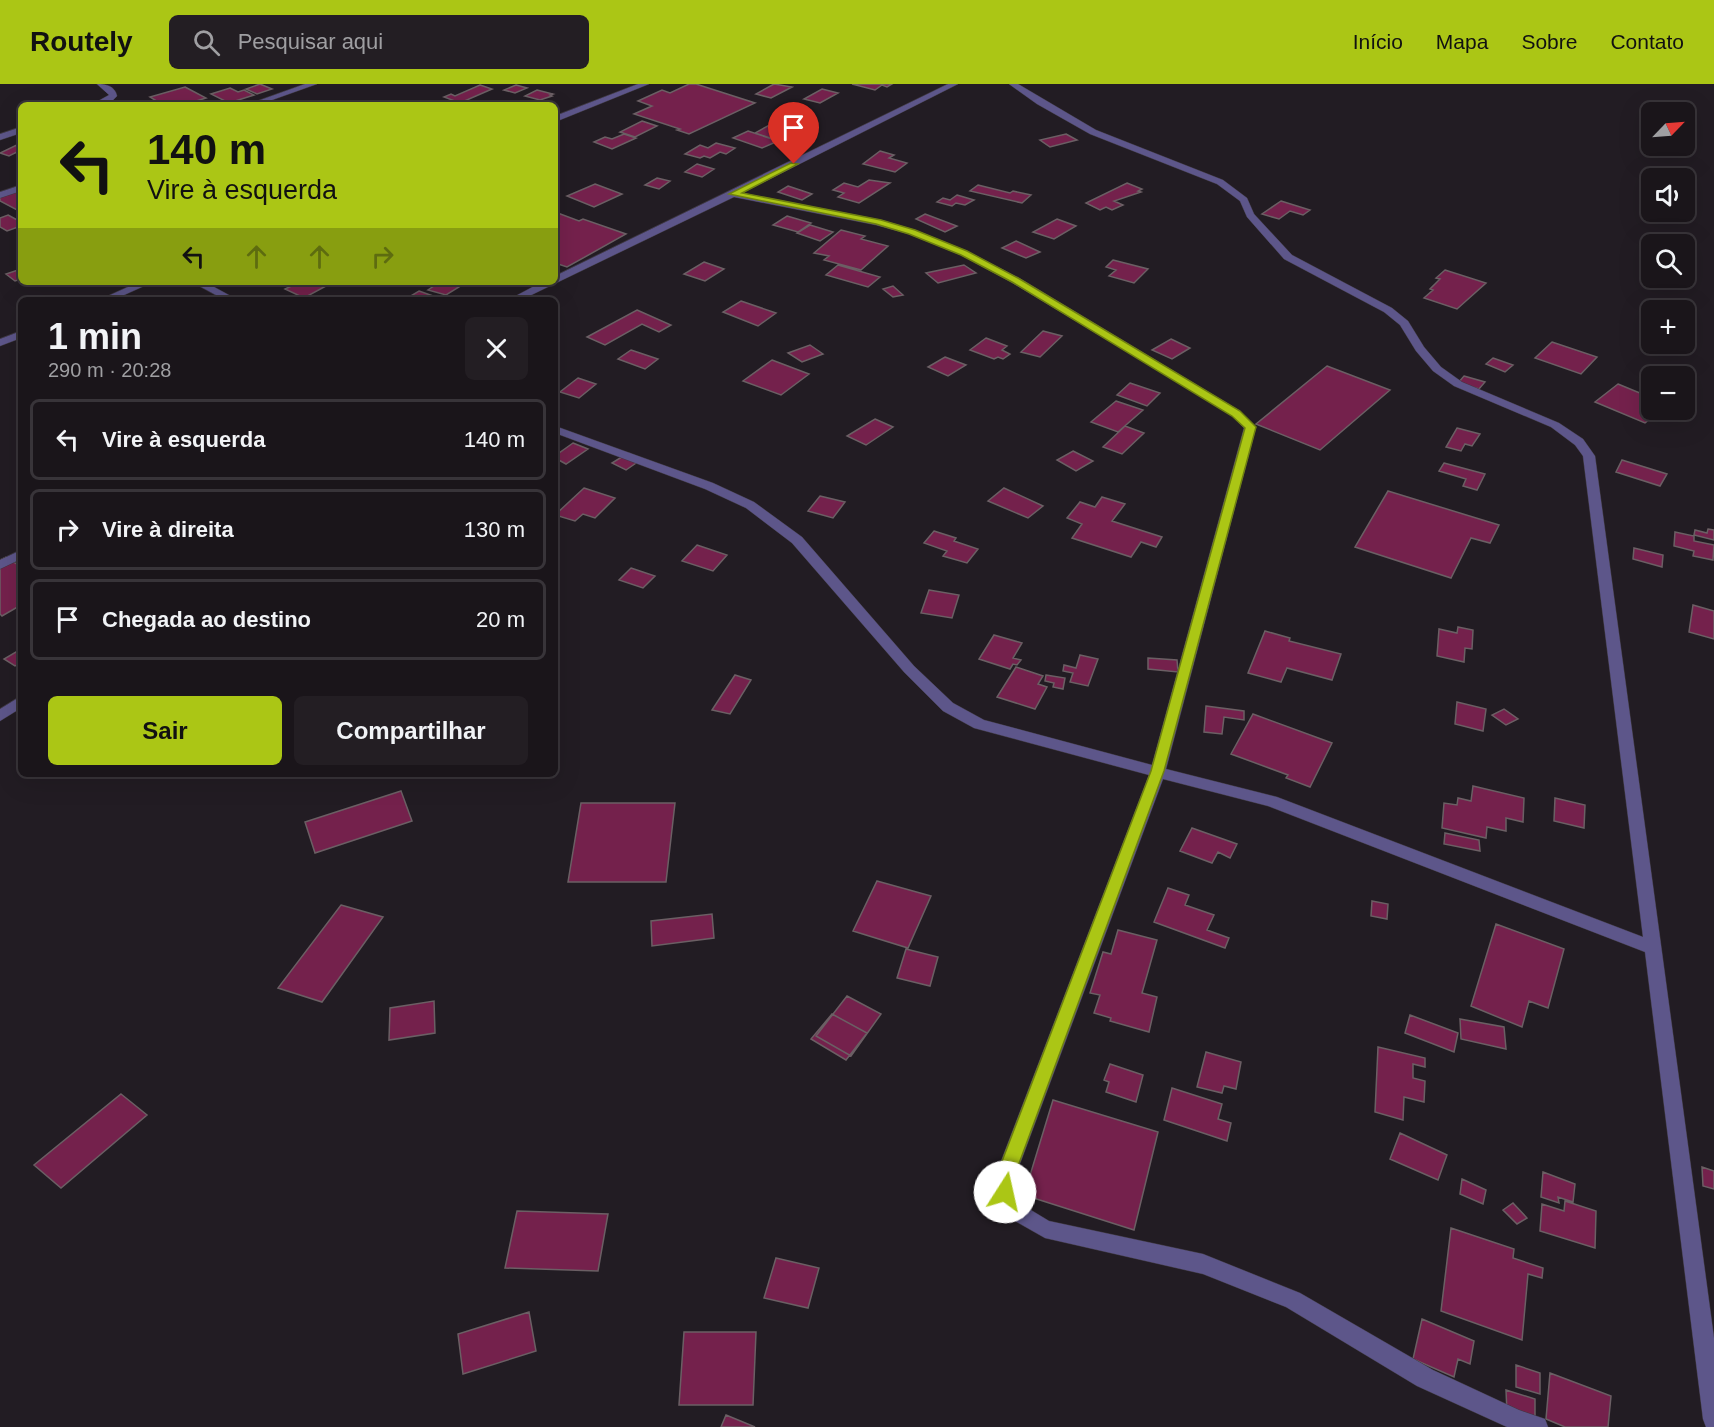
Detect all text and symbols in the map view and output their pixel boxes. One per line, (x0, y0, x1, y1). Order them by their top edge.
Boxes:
search box (169, 15, 589, 69)
text: Routely (30, 26, 133, 57)
icon: search (190, 26, 223, 59)
text: Pesquisar aqui (238, 29, 383, 54)
text: Início (1353, 30, 1403, 53)
text: Mapa (1436, 30, 1488, 53)
text: Sobre (1521, 30, 1577, 53)
text: Contato (1610, 30, 1684, 53)
pin (768, 102, 819, 164)
north arrow (1641, 102, 1695, 156)
map controls (1641, 102, 1695, 420)
icon: arrive (777, 111, 810, 144)
icon: left (48, 126, 126, 204)
text: 140 m (147, 126, 266, 173)
button: sound (1641, 168, 1695, 222)
text: Vire à esquerda (147, 175, 337, 205)
button: search (1641, 234, 1695, 288)
icon: left (177, 240, 210, 273)
icon: ahead (240, 240, 273, 273)
icon: ahead (303, 240, 336, 273)
icon: right (366, 240, 399, 273)
button: + (1641, 300, 1695, 354)
text: 1 min (48, 316, 142, 357)
button: close (465, 317, 528, 380)
text: 290 m · 20:28 (48, 359, 171, 381)
button: − (1641, 366, 1695, 420)
icon: left (51, 423, 84, 456)
text: Vire à esquerda (102, 427, 265, 452)
text: 140 m (464, 427, 525, 452)
icon: right (51, 513, 84, 546)
text: Vire à direita (102, 517, 234, 542)
text: 130 m (464, 517, 525, 542)
icon: arrive (51, 603, 84, 636)
text: Chegada ao destino (102, 607, 311, 632)
text: 20 m (476, 607, 525, 632)
button: Sair (48, 696, 282, 765)
button: Compartilhar (294, 696, 528, 765)
position arrow (973, 1160, 1037, 1224)

